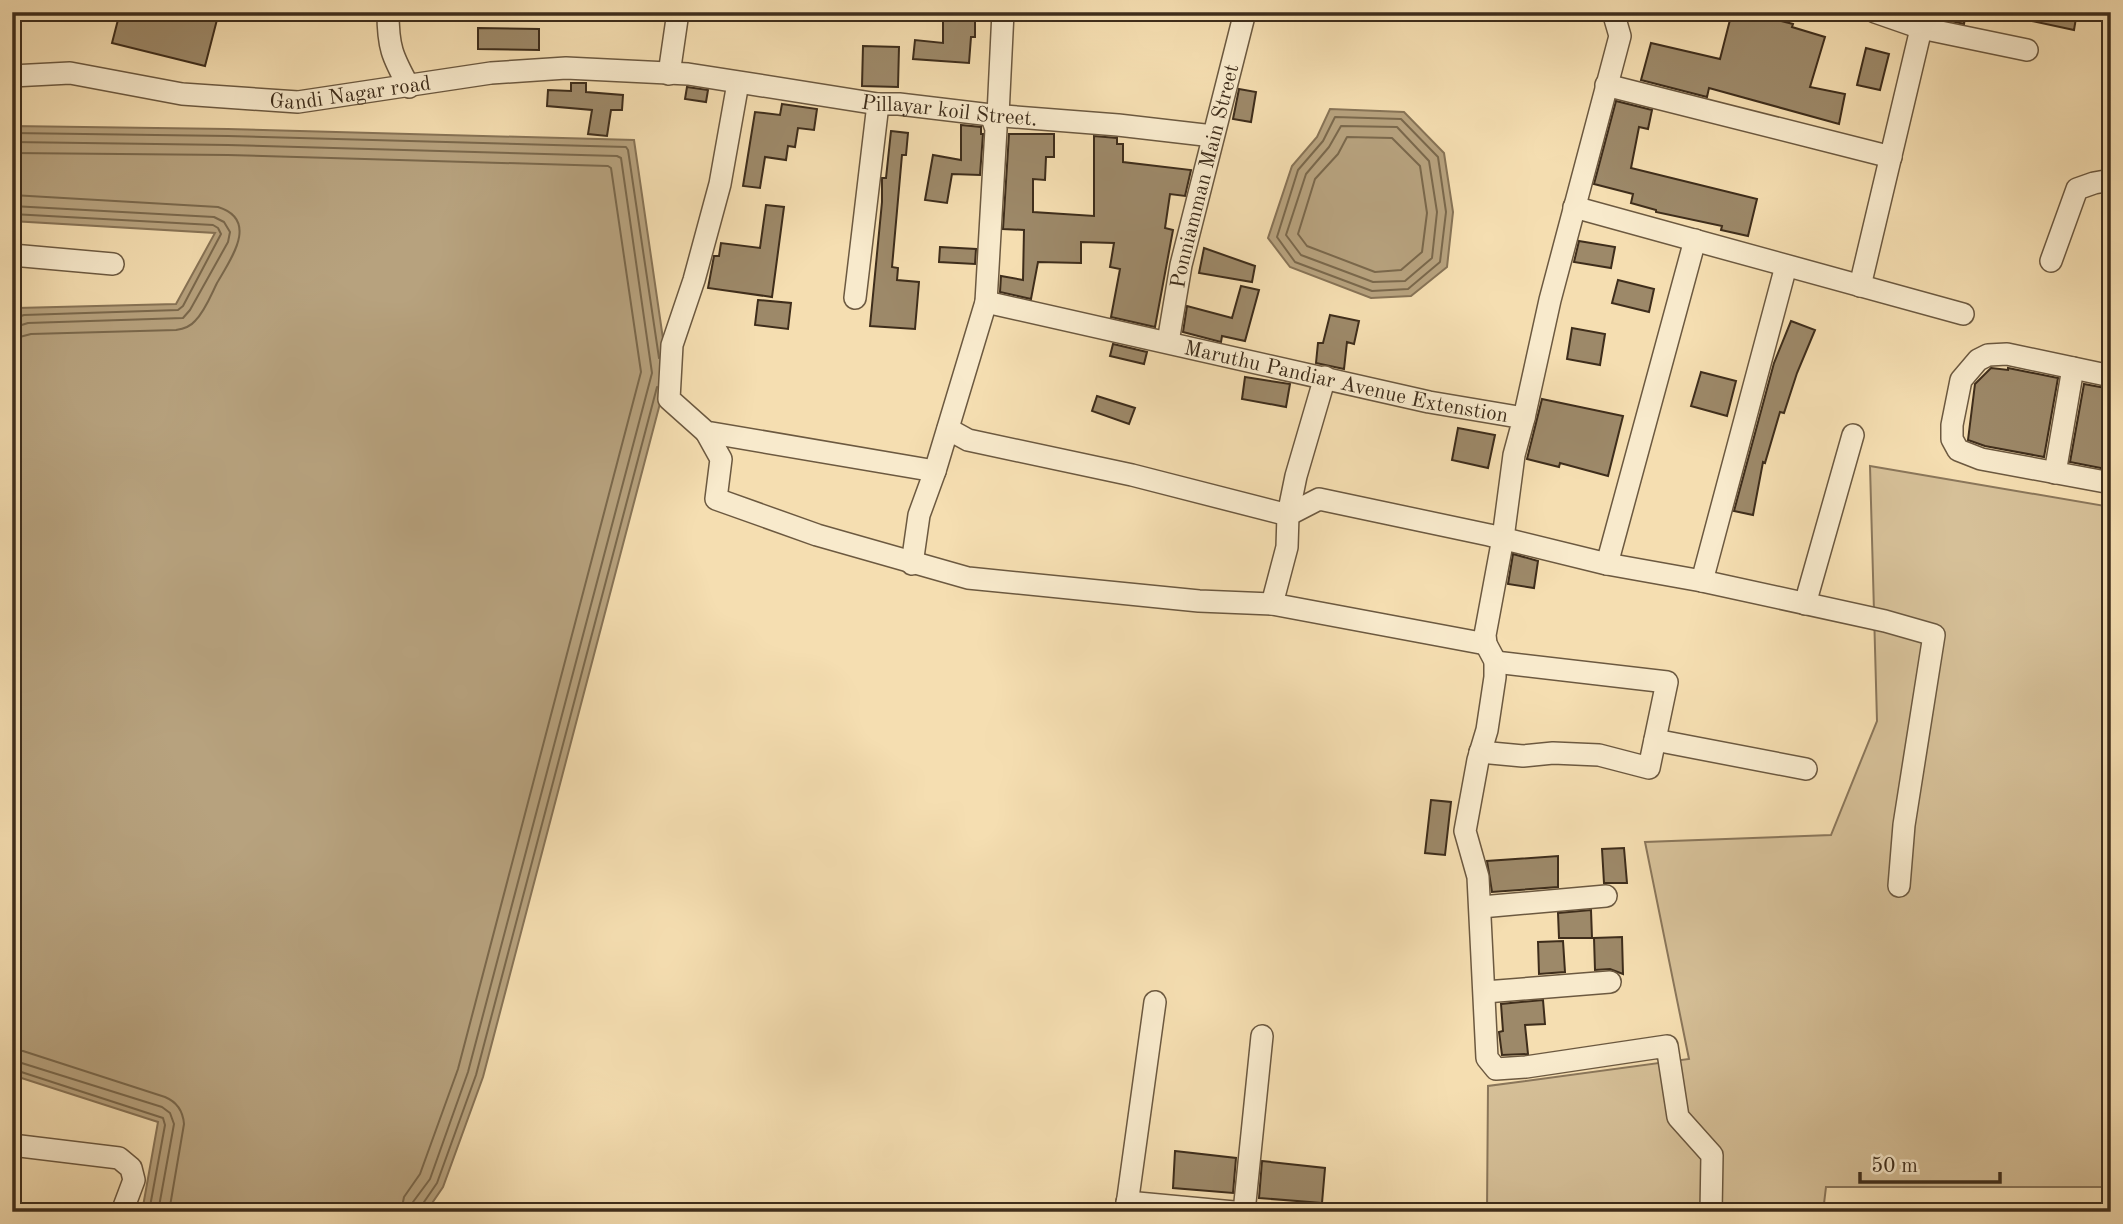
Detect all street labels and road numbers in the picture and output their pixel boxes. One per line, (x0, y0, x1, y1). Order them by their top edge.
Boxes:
street label: Ponniamman Main Street (1168, 62, 1243, 290)
street label: Gandi Nagar road (269, 73, 432, 114)
street label: Pillayar koil Street. (860, 93, 1038, 131)
street label: Maruthu Pandiar Avenue Extenstion (1182, 338, 1510, 427)

